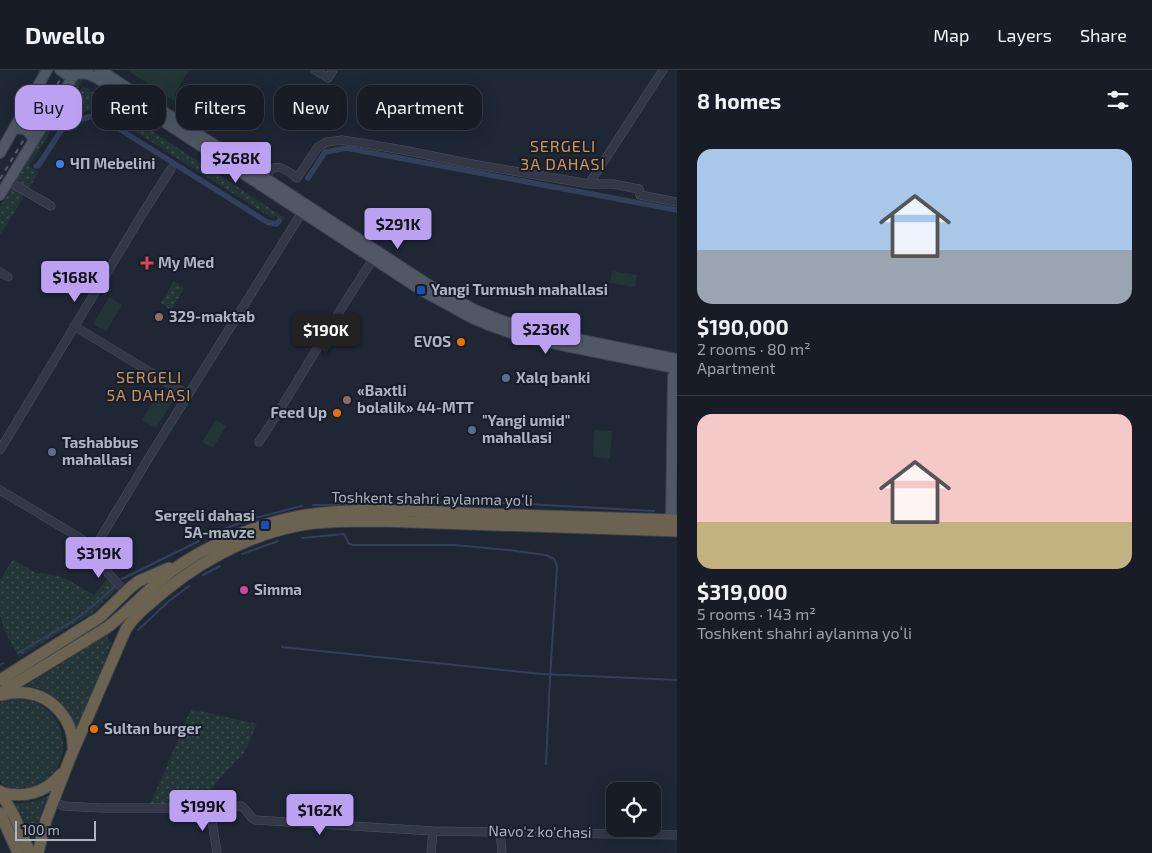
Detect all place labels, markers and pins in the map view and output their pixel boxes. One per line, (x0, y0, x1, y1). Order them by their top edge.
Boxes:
pin: $268K (201, 142, 271, 184)
place label: ЧП Mebelini (70, 154, 155, 172)
marker: ЧП Mebelini (54, 158, 66, 170)
pin: $291K (363, 208, 433, 250)
place label: My Med (158, 253, 214, 272)
marker: My Med (140, 256, 154, 270)
pin: $168K (40, 260, 110, 303)
place label: Yangi Turmush mahallasi (431, 280, 608, 298)
marker: Yangi Turmush mahallasi (415, 284, 427, 296)
place label: 329-maktab (169, 307, 255, 325)
marker: 329-maktab (153, 311, 165, 323)
pin: $236K (511, 312, 581, 355)
pin: $190K (291, 314, 361, 356)
place label: EVOS (414, 332, 451, 350)
marker: EVOS (455, 336, 467, 348)
place label: Xalq banki (516, 368, 590, 386)
marker: Xalq banki (500, 372, 512, 384)
place label: «Baxtli bolalik» 44-MTT (357, 381, 474, 416)
marker: «Baxtli bolalik» 44-MTT (341, 394, 353, 406)
place label: Feed Up (270, 403, 327, 421)
marker: Feed Up (331, 407, 343, 419)
place label: "Yangi umid" mahallasi (482, 411, 570, 446)
marker: "Yangi umid" mahallasi (466, 424, 478, 436)
place label: Tashabbus mahallasi (62, 433, 139, 468)
marker: Tashabbus mahallasi (46, 446, 58, 458)
place label: Sergeli dahasi 5A-mavze (155, 506, 255, 541)
marker: Sergeli dahasi 5A-mavze (259, 519, 271, 531)
pin: $319K (64, 536, 134, 579)
place label: Simma (254, 580, 302, 598)
marker: Simma (238, 584, 250, 596)
place label: Sultan burger (104, 719, 202, 737)
marker: Sultan burger (88, 723, 100, 735)
pin: $199K (168, 790, 238, 832)
pin: $162K (285, 794, 355, 836)

